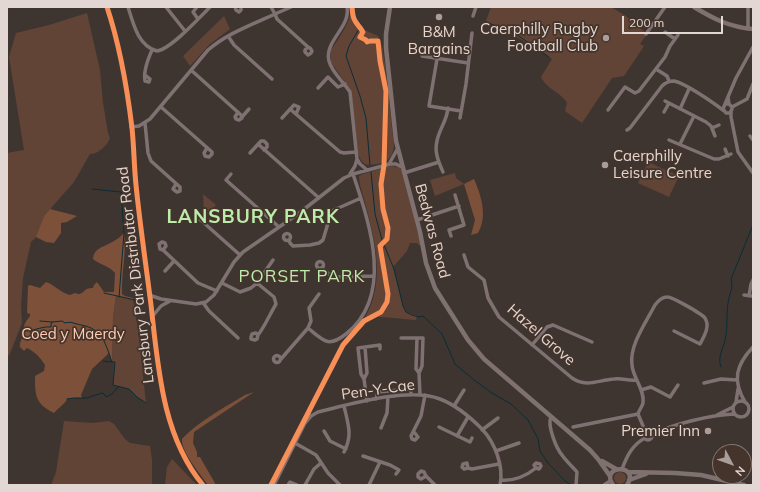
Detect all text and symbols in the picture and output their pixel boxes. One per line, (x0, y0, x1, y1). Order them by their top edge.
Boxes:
scale bar (624, 8, 725, 34)
marker: B&M Bargains (434, 12, 444, 22)
text: 200 m (629, 15, 664, 30)
place label: Caerphilly Rugby Football Club (480, 20, 598, 55)
place label: B&M Bargains (408, 23, 470, 58)
marker: Caerphilly Rugby Football Club (601, 33, 611, 43)
place label: Caerphilly Leisure Centre (613, 147, 712, 182)
marker: Caerphilly Leisure Centre (600, 160, 610, 170)
street label: Lansbury Park Distributor Road (114, 166, 158, 384)
street label: Bedwas Road (411, 182, 453, 280)
district label: LANSBURY PARK (166, 206, 340, 228)
district label: PORSET PARK (239, 267, 365, 287)
street label: Hazel Grove (503, 300, 579, 370)
park label: Coed y Maerdy (21, 325, 125, 343)
street label: Pen-Y-Cae (340, 376, 416, 404)
place label: Premier Inn (621, 422, 700, 440)
marker: Premier Inn (703, 426, 713, 436)
north arrow (712, 444, 752, 484)
text: N (732, 463, 748, 479)

